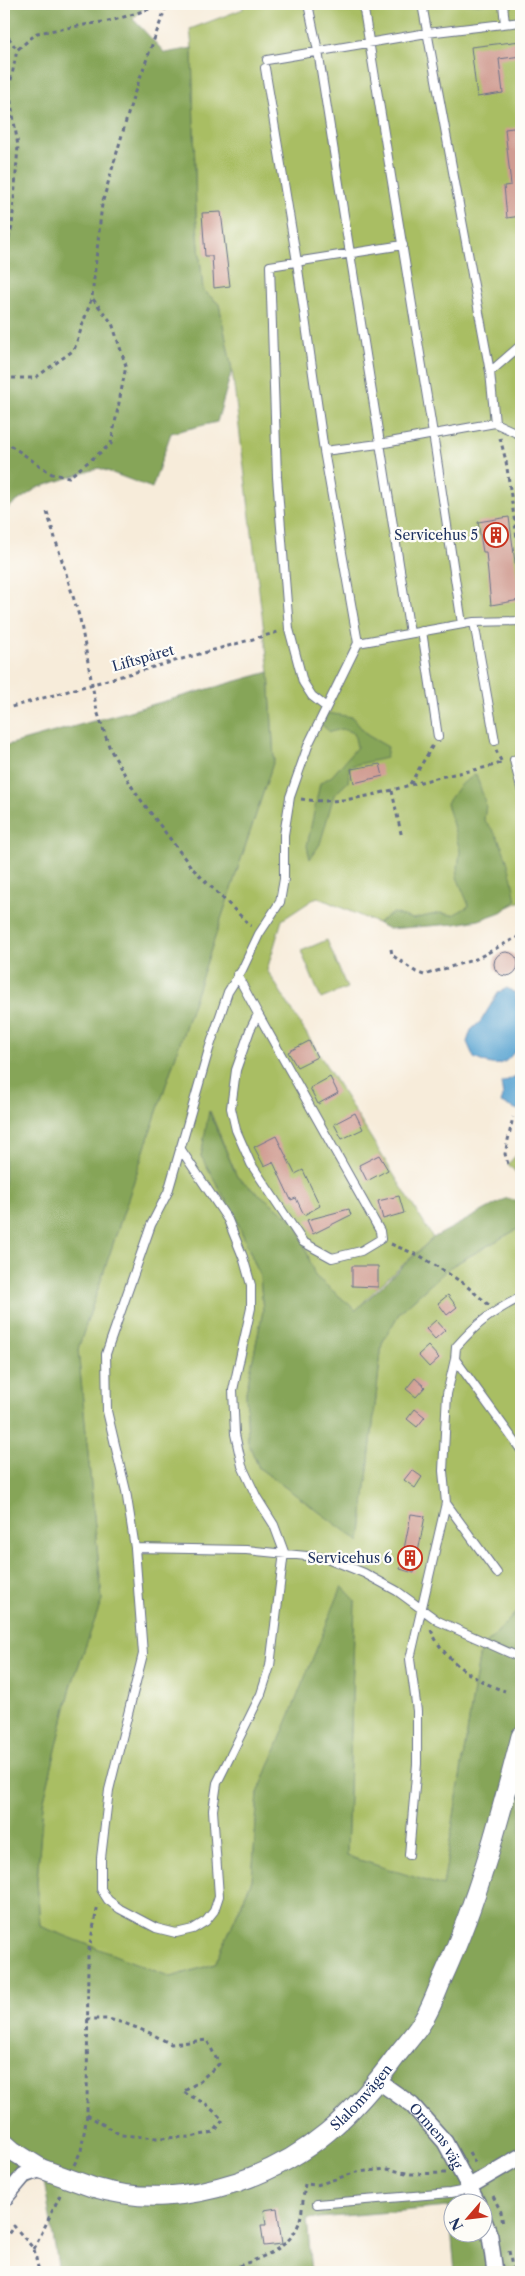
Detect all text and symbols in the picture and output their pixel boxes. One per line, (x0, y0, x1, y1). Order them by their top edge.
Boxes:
building icon: Servicehus 5 (483, 522, 509, 548)
place label: Servicehus 5 (394, 526, 478, 544)
street label: Liftspåret (110, 641, 176, 675)
building icon: Servicehus 6 (397, 1545, 423, 1571)
place label: Servicehus 6 (307, 1549, 392, 1567)
street label: Slalomvägen (326, 2060, 396, 2134)
street label: Ormens väg (405, 2099, 467, 2172)
north arrow (442, 2194, 492, 2244)
text: N (446, 2215, 467, 2234)

